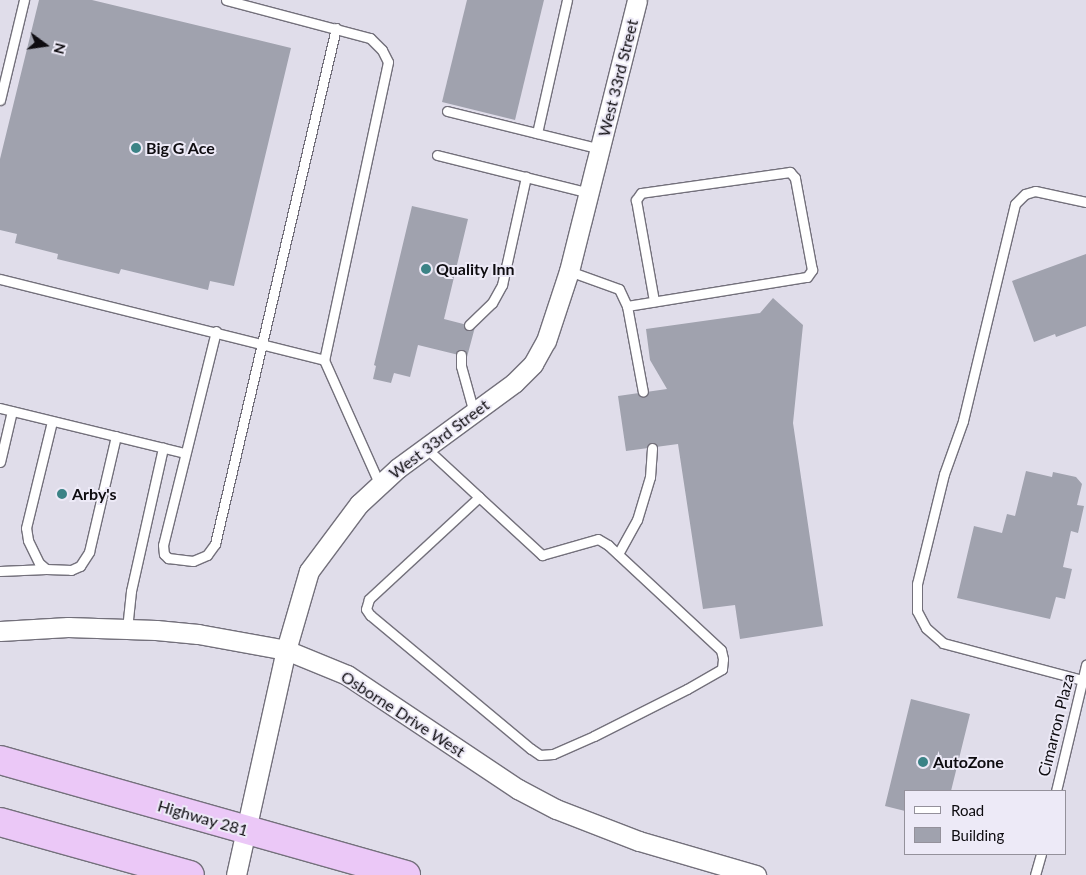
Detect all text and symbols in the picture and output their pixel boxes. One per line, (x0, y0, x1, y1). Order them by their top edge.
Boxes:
street label: West 33rd Street (594, 17, 642, 139)
north arrow (20, 20, 70, 70)
text: N (50, 41, 70, 56)
place label: Big G Ace (146, 138, 215, 158)
marker: Big G Ace (130, 142, 142, 154)
place label: Quality Inn (436, 259, 515, 279)
marker: Quality Inn (420, 263, 432, 275)
street label: West 33rd Street (385, 395, 493, 483)
place label: Arby's (72, 484, 117, 504)
marker: Arby's (56, 488, 68, 500)
street label: Osborne Drive West (337, 667, 469, 761)
street label: Cimarron Plaza (1034, 671, 1078, 779)
place label: AutoZone (933, 752, 1004, 772)
marker: AutoZone (917, 756, 929, 768)
legend (904, 790, 1066, 855)
street label: Highway 281 (155, 796, 251, 840)
text: Road (951, 801, 984, 819)
text: Building (951, 826, 1004, 844)

